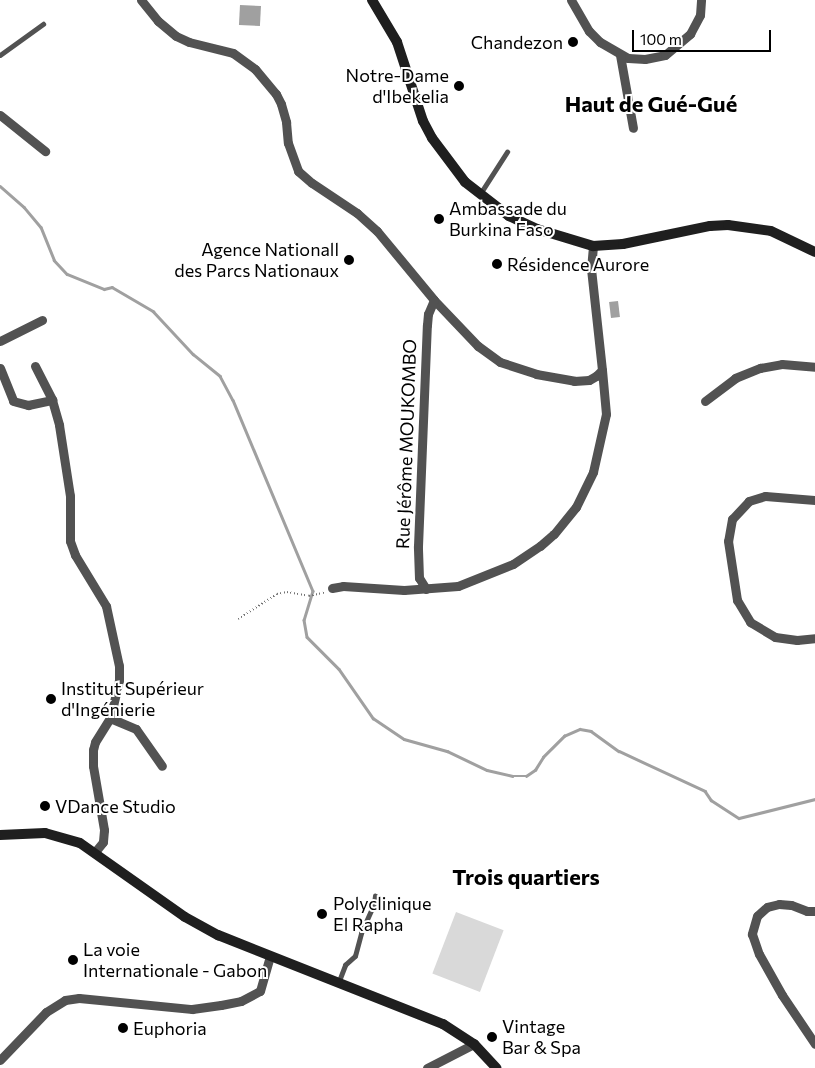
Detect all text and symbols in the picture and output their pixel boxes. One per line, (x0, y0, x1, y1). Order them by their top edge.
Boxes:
scale bar (635, 20, 774, 52)
text: 100 m (640, 30, 682, 48)
place label: Chandezon (471, 31, 563, 53)
marker: Chandezon (567, 36, 579, 48)
place label: Notre-Dame d'Ibekelia (346, 65, 449, 108)
marker: Notre-Dame d'Ibekelia (453, 80, 465, 92)
district label: Haut de Gué-Gué (565, 91, 737, 117)
place label: Ambassade du Burkina Faso (449, 198, 567, 240)
marker: Ambassade du Burkina Faso (433, 213, 445, 225)
place label: Agence Nationall des Parcs Nationaux (174, 239, 339, 282)
place label: Résidence Aurore (507, 253, 649, 275)
marker: Agence Nationall des Parcs Nationaux (343, 254, 355, 266)
marker: Résidence Aurore (491, 258, 503, 270)
street label: Rue Jérôme MOUKOMBO (392, 339, 420, 549)
place label: Institut Supérieur d'Ingénierie (61, 678, 204, 721)
marker: Institut Supérieur d'Ingénierie (45, 693, 57, 705)
place label: VDance Studio (55, 795, 176, 817)
marker: VDance Studio (39, 800, 51, 812)
district label: Trois quartiers (452, 864, 600, 890)
place label: Polyclinique El Rapha (333, 893, 431, 936)
marker: Polyclinique El Rapha (315, 907, 329, 921)
place label: La voie Internationale - Gabon (83, 939, 267, 982)
marker: La voie Internationale - Gabon (67, 954, 79, 966)
place label: Vintage Bar & Spa (502, 1016, 581, 1058)
place label: Euphoria (133, 1017, 207, 1039)
marker: Euphoria (117, 1022, 129, 1034)
marker: Vintage Bar & Spa (486, 1031, 498, 1043)

